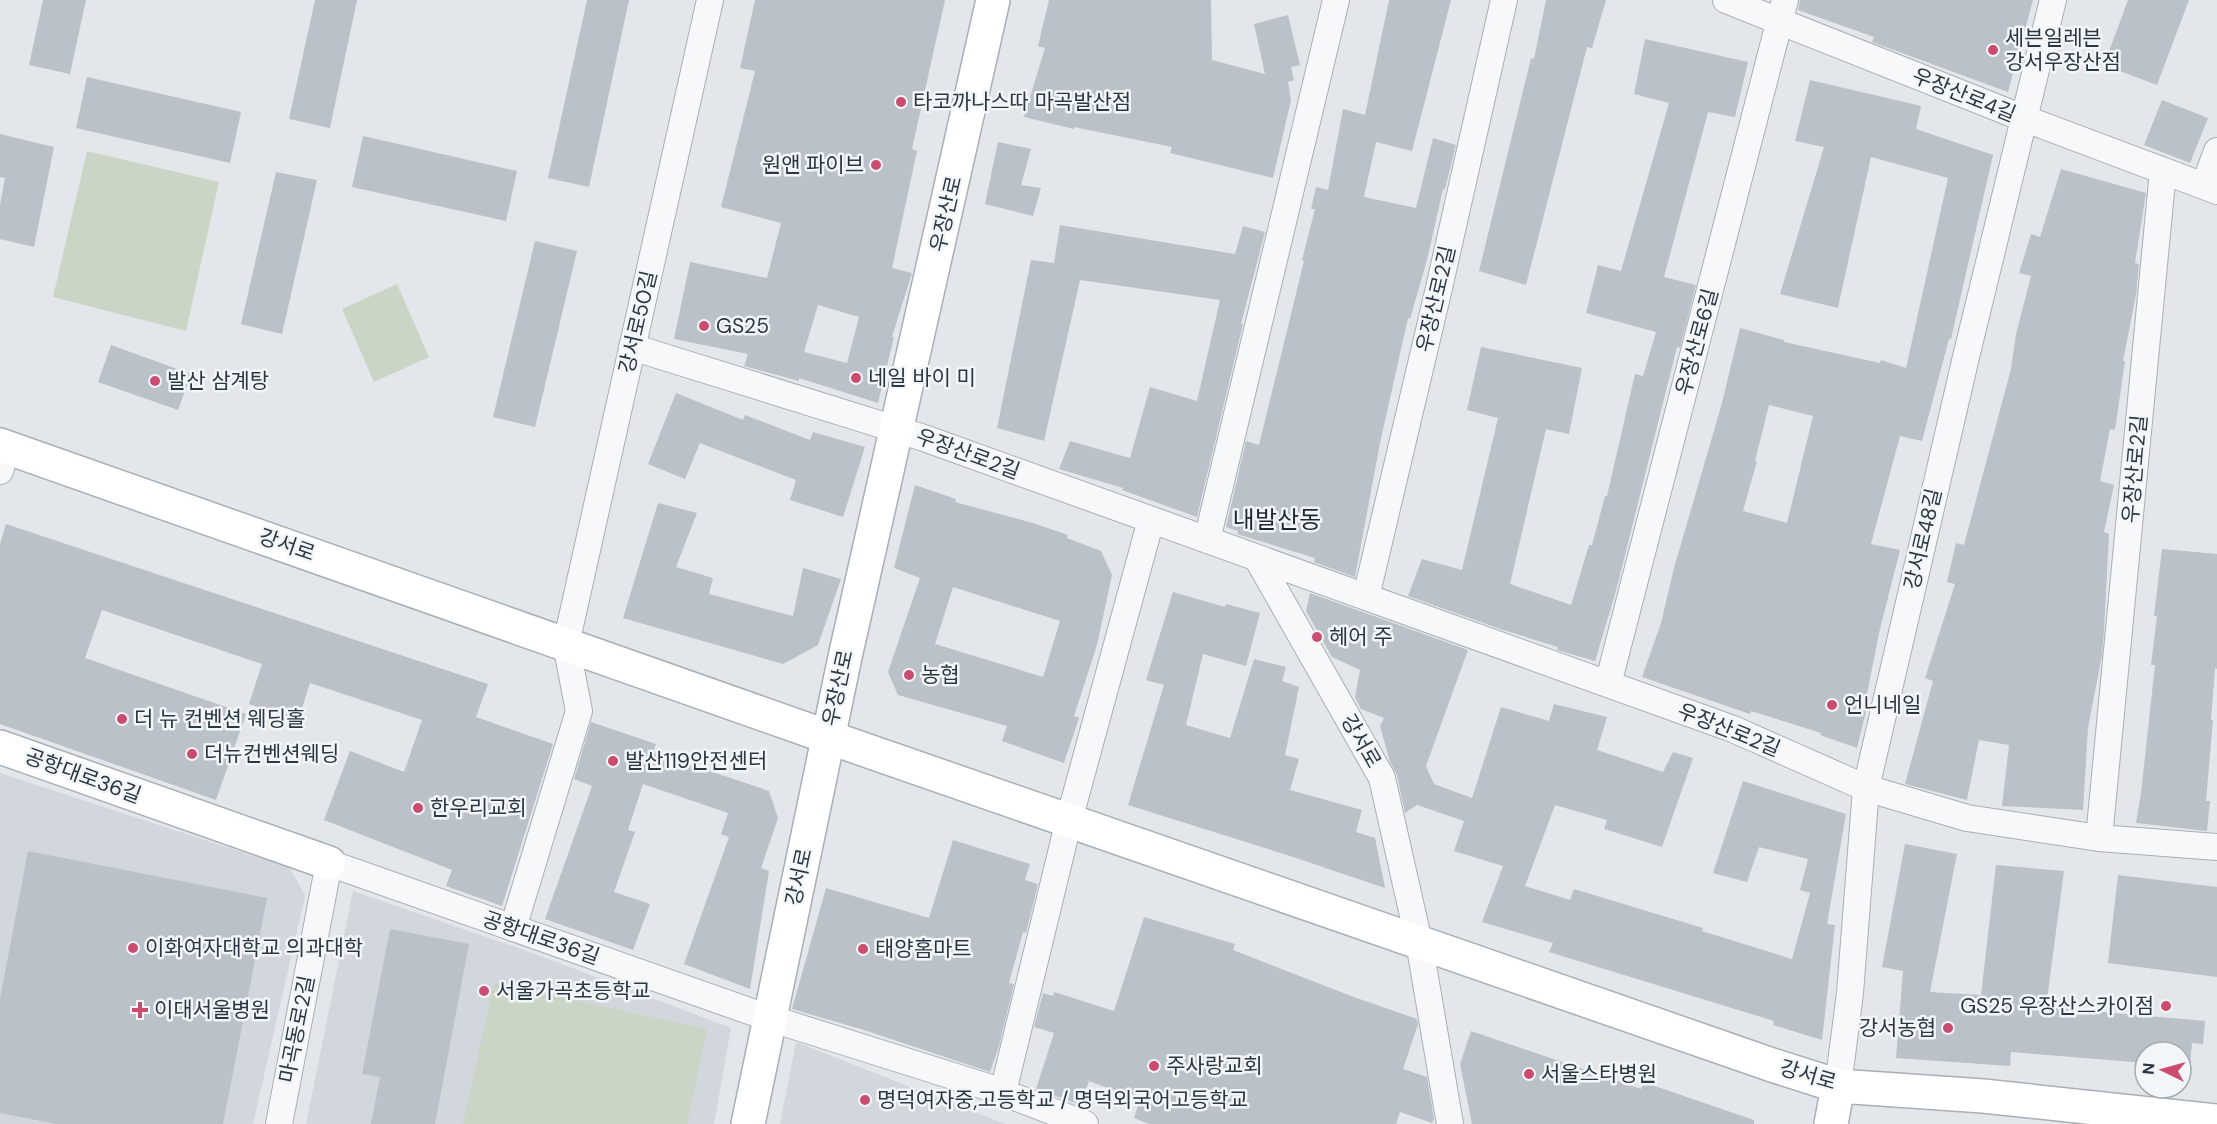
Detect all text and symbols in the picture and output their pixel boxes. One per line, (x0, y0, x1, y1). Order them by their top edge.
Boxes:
place label: 세븐일레븐 강서우장산점 (2005, 24, 2121, 76)
marker: 세븐일레븐 강서우장산점 (1986, 43, 2000, 57)
street label: 우장산로4길 (1908, 62, 2020, 128)
place label: 타코까나스따 마곡발산점 (913, 88, 1131, 116)
marker: 타코까나스따 마곡발산점 (894, 95, 908, 109)
place label: 원앤 파이브 (762, 151, 864, 179)
marker: 원앤 파이브 (869, 158, 883, 172)
street label: 우장산로 (924, 173, 968, 255)
street label: 우장산로2길 (1410, 243, 1462, 355)
street label: 강서로50길 (613, 268, 663, 376)
street label: 우장산로6길 (1669, 285, 1725, 399)
place label: GS25 (716, 312, 769, 340)
marker: GS25 (697, 319, 711, 333)
place label: 네일 바이 미 (868, 364, 976, 392)
place label: 발산 삼계탕 (167, 367, 269, 395)
marker: 네일 바이 미 (849, 371, 863, 385)
marker: 발산 삼계탕 (148, 374, 162, 388)
street label: 우장산로2길 (2116, 414, 2154, 524)
street label: 우장산로2길 (912, 422, 1024, 486)
street label: 강서로48길 (1898, 486, 1948, 592)
district label: 내발산동 (1233, 504, 1321, 535)
street label: 강서로 (255, 522, 319, 568)
place label: 헤어 주 (1329, 623, 1393, 651)
marker: 헤어 주 (1310, 630, 1324, 644)
street label: 우장산로 (816, 647, 860, 729)
place label: 농협 (921, 661, 960, 689)
marker: 농협 (902, 668, 916, 682)
place label: 언니네일 (1844, 691, 1921, 719)
street label: 우장산로2길 (1673, 697, 1785, 763)
marker: 언니네일 (1825, 698, 1839, 712)
place label: 더 뉴 컨벤션 웨딩홀 (134, 705, 305, 733)
street label: 강서로 (1334, 709, 1388, 773)
marker: 더 뉴 컨벤션 웨딩홀 (115, 712, 129, 726)
place label: 더뉴컨벤션웨딩 (204, 740, 339, 768)
street label: 공항대로36길 (21, 742, 145, 810)
marker: 더뉴컨벤션웨딩 (185, 747, 199, 761)
place label: 발산119안전센터 (625, 747, 767, 775)
marker: 발산119안전센터 (606, 754, 620, 768)
place label: 한우리교회 (430, 794, 527, 822)
marker: 한우리교회 (411, 801, 425, 815)
street label: 강서로 (779, 846, 819, 908)
street label: 공항대로36길 (479, 905, 603, 971)
place label: 이화여자대학교 의과대학 (145, 934, 363, 962)
place label: 태양홈마트 (875, 935, 972, 963)
marker: 이화여자대학교 의과대학 (126, 941, 140, 955)
marker: 태양홈마트 (856, 942, 870, 956)
street label: 마곡동로2길 (273, 973, 321, 1085)
place label: 서울가곡초등학교 (496, 977, 651, 1005)
marker: 서울가곡초등학교 (477, 984, 491, 998)
place label: GS25 우장산스카이점 (1960, 992, 2154, 1020)
place label: 이대서울병원 (154, 996, 270, 1024)
marker: GS25 우장산스카이점 (2159, 999, 2173, 1013)
marker: 이대서울병원 (131, 1001, 149, 1019)
place label: 강서농협 (1859, 1014, 1936, 1042)
marker: 강서농협 (1941, 1021, 1955, 1035)
north arrow (2133, 1040, 2193, 1100)
place label: 주사랑교회 (1166, 1052, 1263, 1080)
street label: 강서로 (1776, 1054, 1840, 1096)
marker: 주사랑교회 (1147, 1059, 1161, 1073)
place label: 서울스타병원 (1541, 1060, 1657, 1088)
text: N (2138, 1062, 2160, 1075)
marker: 서울스타병원 (1522, 1067, 1536, 1081)
place label: 명덕여자중,고등학교 / 명덕외국어고등학교 (877, 1086, 1248, 1114)
marker: 명덕여자중,고등학교 / 명덕외국어고등학교 (858, 1093, 872, 1107)

